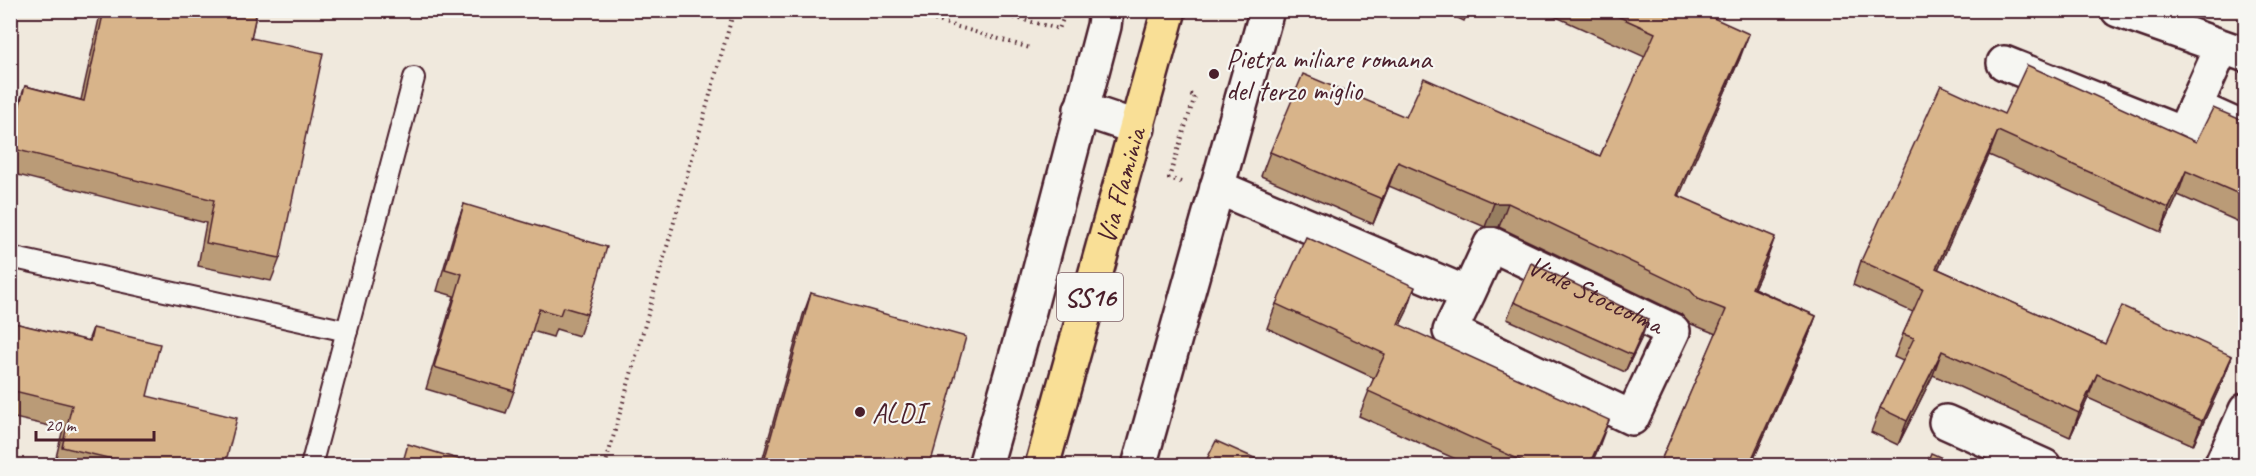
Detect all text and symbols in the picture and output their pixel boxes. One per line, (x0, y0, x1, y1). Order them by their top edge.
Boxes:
place label: Pietra miliare romana del terzo miglio (1226, 41, 1433, 108)
marker: Pietra miliare romana del terzo miglio (1207, 67, 1221, 81)
street label: Via Flaminia (1087, 122, 1153, 247)
street label: Viale Stoccolma (1522, 247, 1671, 342)
road number: SS16 (1057, 273, 1123, 321)
place label: ALDI (872, 395, 931, 430)
scale bar (36, 404, 154, 442)
marker: ALDI (853, 405, 867, 419)
text: 20 m (45, 414, 78, 436)

